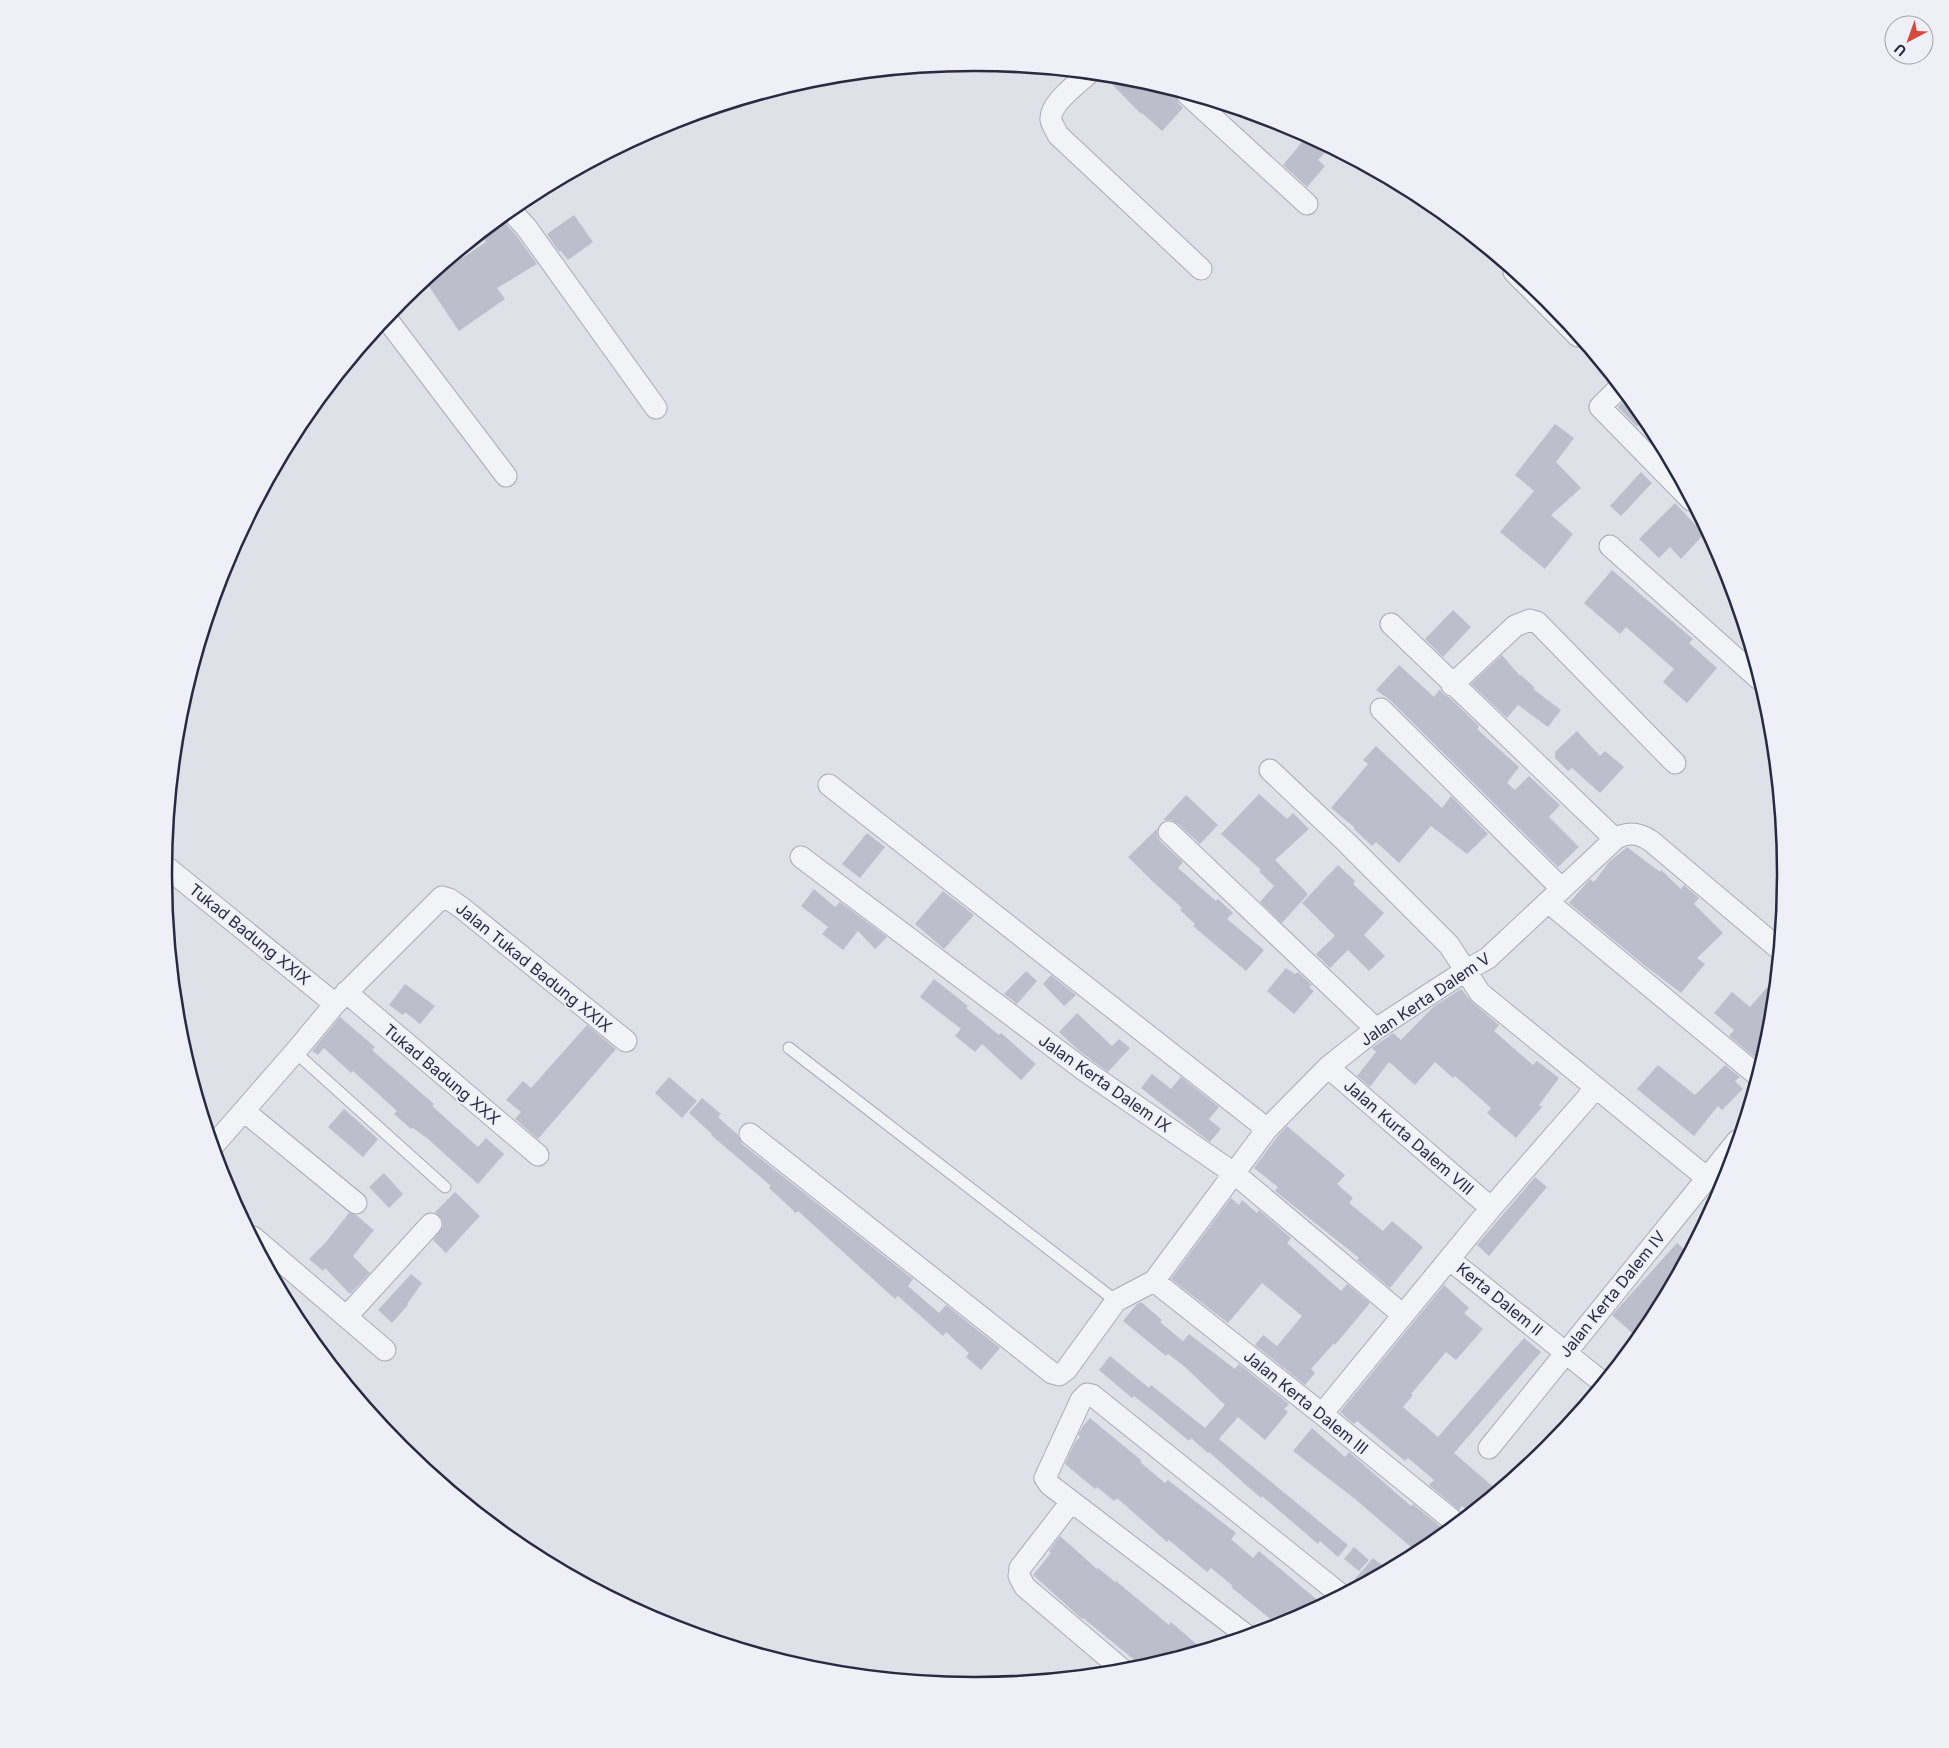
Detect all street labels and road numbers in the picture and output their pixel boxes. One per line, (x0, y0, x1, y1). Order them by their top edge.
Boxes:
street label: Tukad Badung XXIX (185, 879, 315, 989)
street label: Jalan Tukad Badung XXIX (452, 898, 616, 1036)
street label: Jalan Kerta Dalem V (1356, 948, 1494, 1050)
street label: Tukad Badung XXX (380, 1019, 504, 1129)
street label: Jalan Kerta Dalem IX (1035, 1030, 1175, 1136)
street label: Jalan Kurta Dalem VIII (1340, 1075, 1478, 1199)
street label: Jalan Kerta Dalem IV (1555, 1227, 1669, 1361)
street label: Kerta Dalem II (1453, 1258, 1547, 1340)
street label: Jalan Kerta Dalem III (1240, 1346, 1372, 1458)

